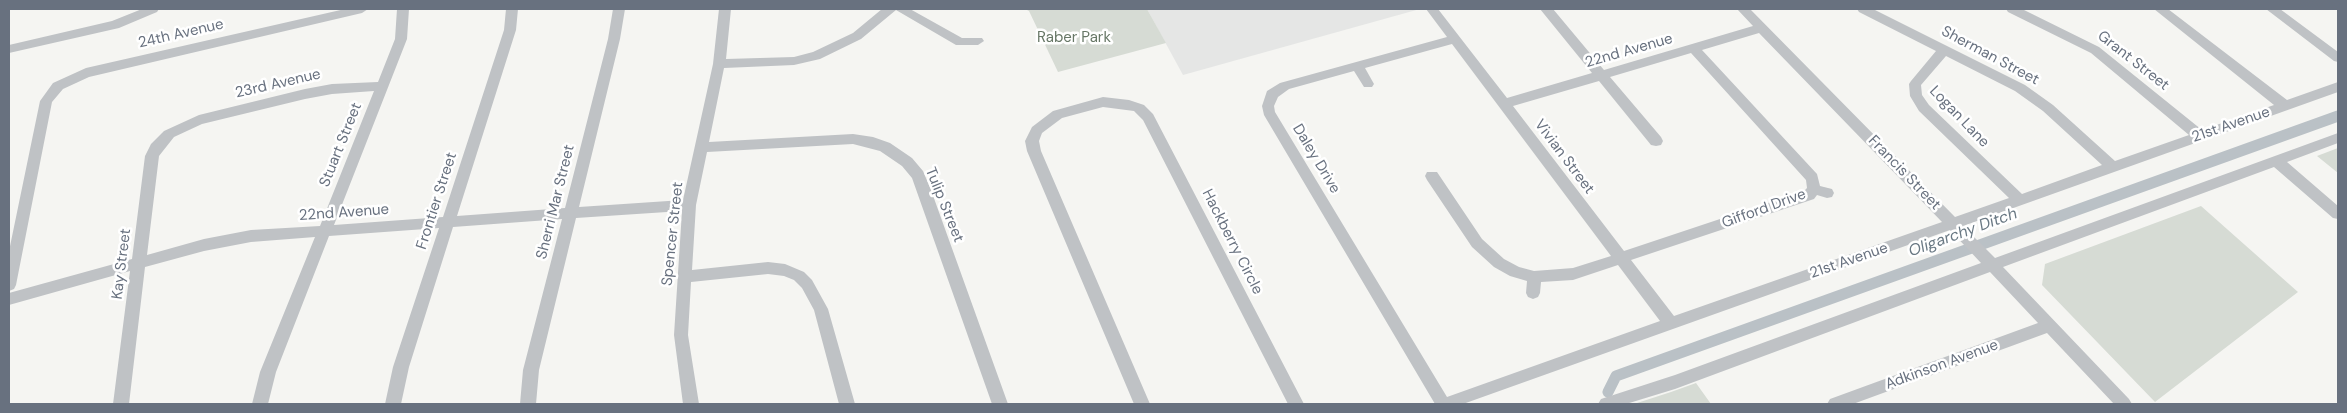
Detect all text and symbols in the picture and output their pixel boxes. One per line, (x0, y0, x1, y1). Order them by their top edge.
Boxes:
street label: 24th Avenue (137, 15, 225, 53)
street label: Sherman Street (1938, 23, 2042, 89)
street label: Grant Street (2094, 27, 2172, 95)
park label: Raber Park (1037, 29, 1111, 47)
street label: 22nd Avenue (1583, 30, 1675, 72)
street label: 23rd Avenue (234, 65, 322, 103)
street label: Logan Lane (1925, 83, 1993, 151)
street label: Stuart Street (316, 100, 366, 190)
street label: 21st Avenue (2190, 103, 2272, 147)
street label: Vivian Street (1530, 116, 1598, 198)
street label: Daley Drive (1288, 121, 1344, 197)
street label: Francis Street (1864, 132, 1944, 214)
street label: Sherri Mar Street (533, 143, 579, 261)
street label: Frontier Street (413, 150, 461, 252)
street label: Tulip Street (921, 165, 967, 245)
street label: Spencer Street (659, 181, 687, 287)
street label: Hackberry Circle (1198, 186, 1266, 298)
street label: Gifford Drive (1720, 186, 1808, 232)
street label: 22nd Avenue (298, 201, 390, 225)
water label: Oligarchy Ditch (1906, 204, 2020, 262)
street label: Kay Street (109, 228, 135, 300)
street label: 21st Avenue (1808, 239, 1890, 283)
street label: Adkinson Avenue (1883, 336, 2001, 394)

